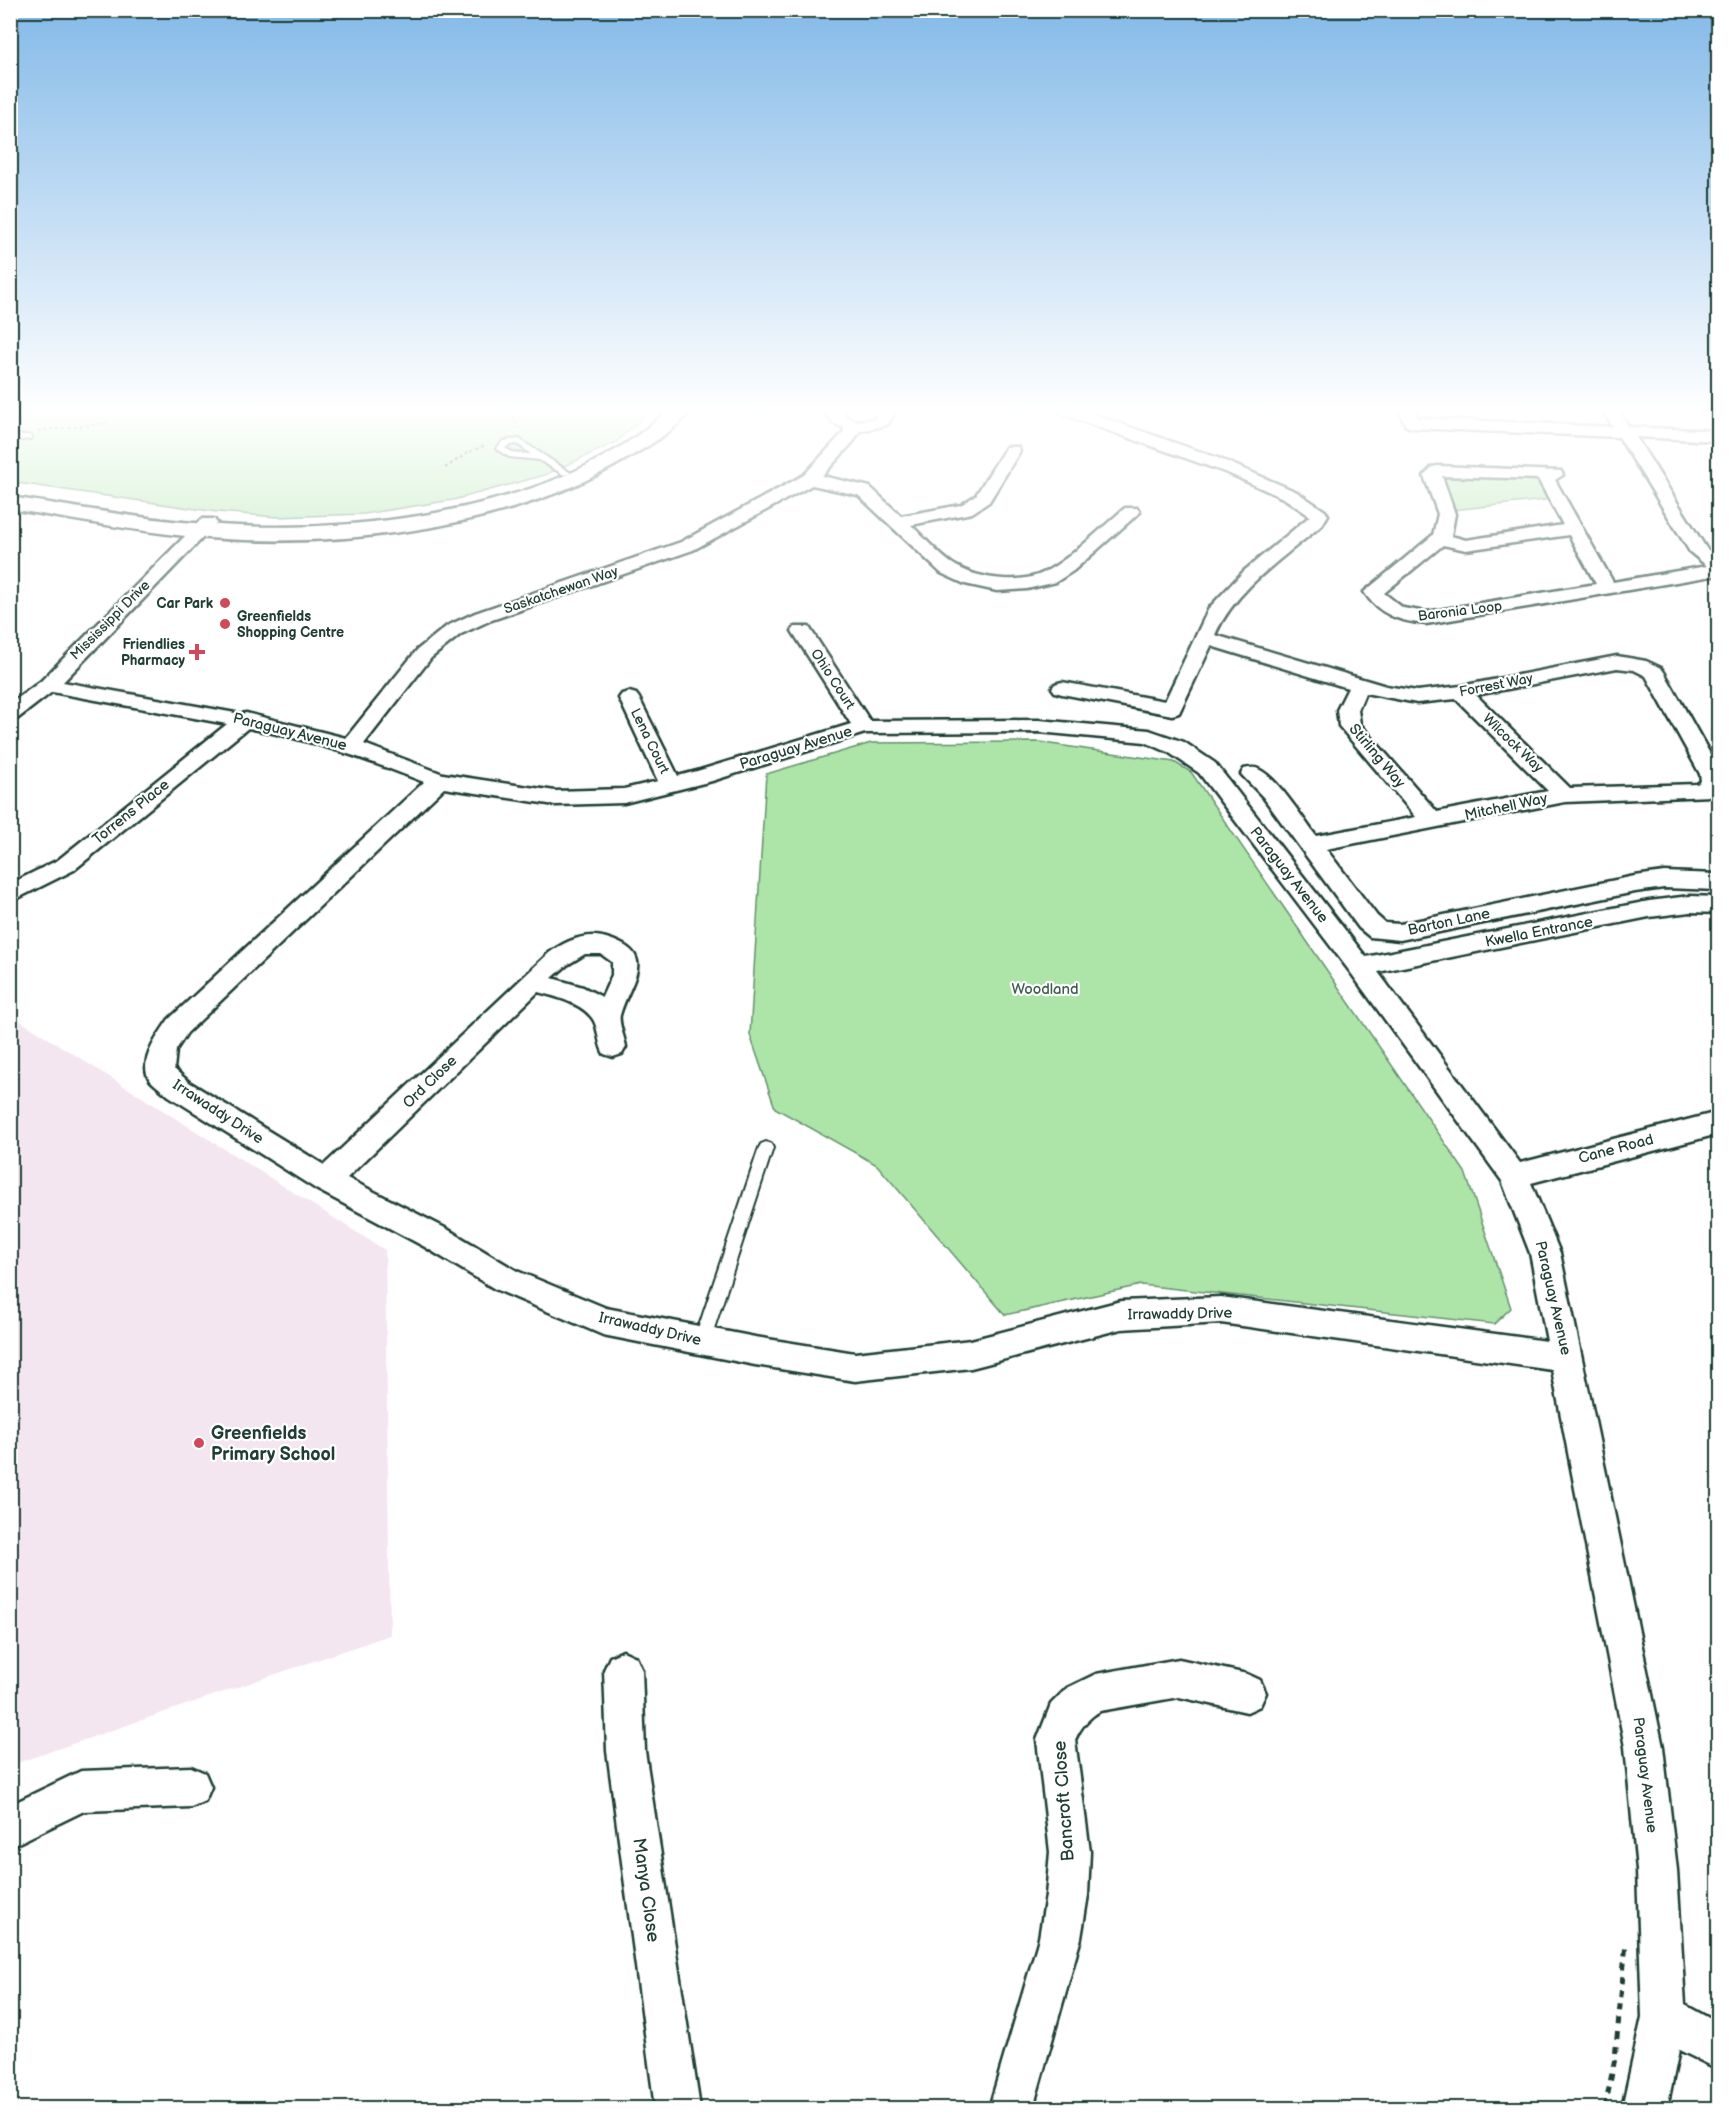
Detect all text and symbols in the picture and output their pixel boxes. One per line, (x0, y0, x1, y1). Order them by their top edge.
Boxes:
street label: Saskatchewan Way (502, 562, 621, 618)
street label: Mississippi Drive (67, 577, 153, 663)
place label: Car Park (157, 595, 214, 612)
marker: Car Park (218, 596, 232, 610)
street label: Baronia Loop (1417, 597, 1503, 625)
place label: Greenfields Shopping Centre (237, 608, 344, 641)
marker: Greenfields Shopping Centre (218, 617, 232, 631)
place label: Friendlies Pharmacy (121, 636, 186, 669)
marker: Friendlies Pharmacy (190, 645, 204, 659)
street label: Ohio Court (807, 646, 859, 713)
street label: Forrest Way (1458, 669, 1535, 700)
street label: Lena Court (627, 706, 673, 777)
street label: Paraguay Avenue (231, 709, 349, 755)
street label: Wilcock Way (1479, 710, 1547, 777)
street label: Stirling Way (1345, 720, 1410, 792)
street label: Paraguay Avenue (737, 722, 855, 774)
street label: Torrens Place (89, 775, 173, 849)
street label: Mitchell Way (1463, 789, 1549, 825)
street label: Paraguay Avenue (1246, 823, 1332, 927)
street label: Barton Lane (1406, 904, 1492, 940)
street label: Kwella Entrance (1484, 912, 1595, 952)
park label: Woodland (1011, 980, 1079, 999)
street label: Ord Close (399, 1051, 461, 1112)
street label: Irrawaddy Drive (169, 1076, 267, 1148)
street label: Cane Road (1576, 1130, 1656, 1168)
street label: Paraguay Avenue (1531, 1239, 1575, 1357)
street label: Irrawaddy Drive (1128, 1304, 1232, 1324)
street label: Irrawaddy Drive (597, 1308, 703, 1350)
place label: Greenfields Primary School (211, 1423, 335, 1465)
marker: Greenfields Primary School (192, 1436, 206, 1450)
street label: Paraguay Avenue (1628, 1716, 1662, 1834)
street label: Bancroft Close (1049, 1740, 1079, 1862)
street label: Manya Close (628, 1837, 664, 1944)

